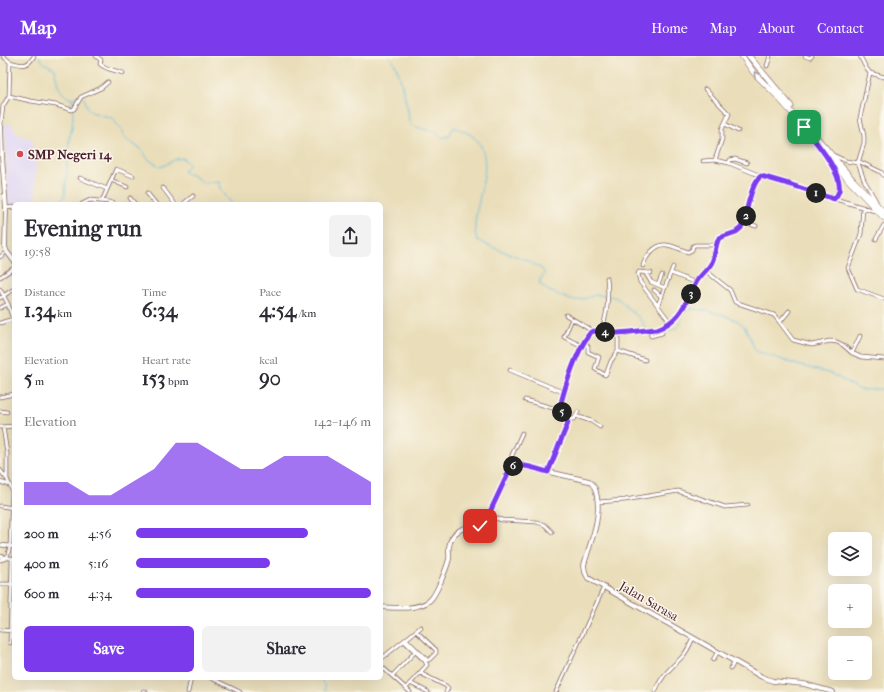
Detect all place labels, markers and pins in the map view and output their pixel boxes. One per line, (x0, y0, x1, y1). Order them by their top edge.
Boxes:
pin (787, 110, 821, 144)
place label: SMP Negeri 14 (28, 147, 112, 163)
marker: SMP Negeri 14 (15, 149, 25, 159)
pin: 1 (806, 183, 826, 203)
pin: 2 (736, 206, 756, 226)
pin: 3 (681, 284, 701, 304)
pin: 4 (595, 322, 615, 342)
pin: 5 (552, 402, 572, 422)
pin: 6 (503, 456, 523, 476)
pin (463, 509, 497, 543)

